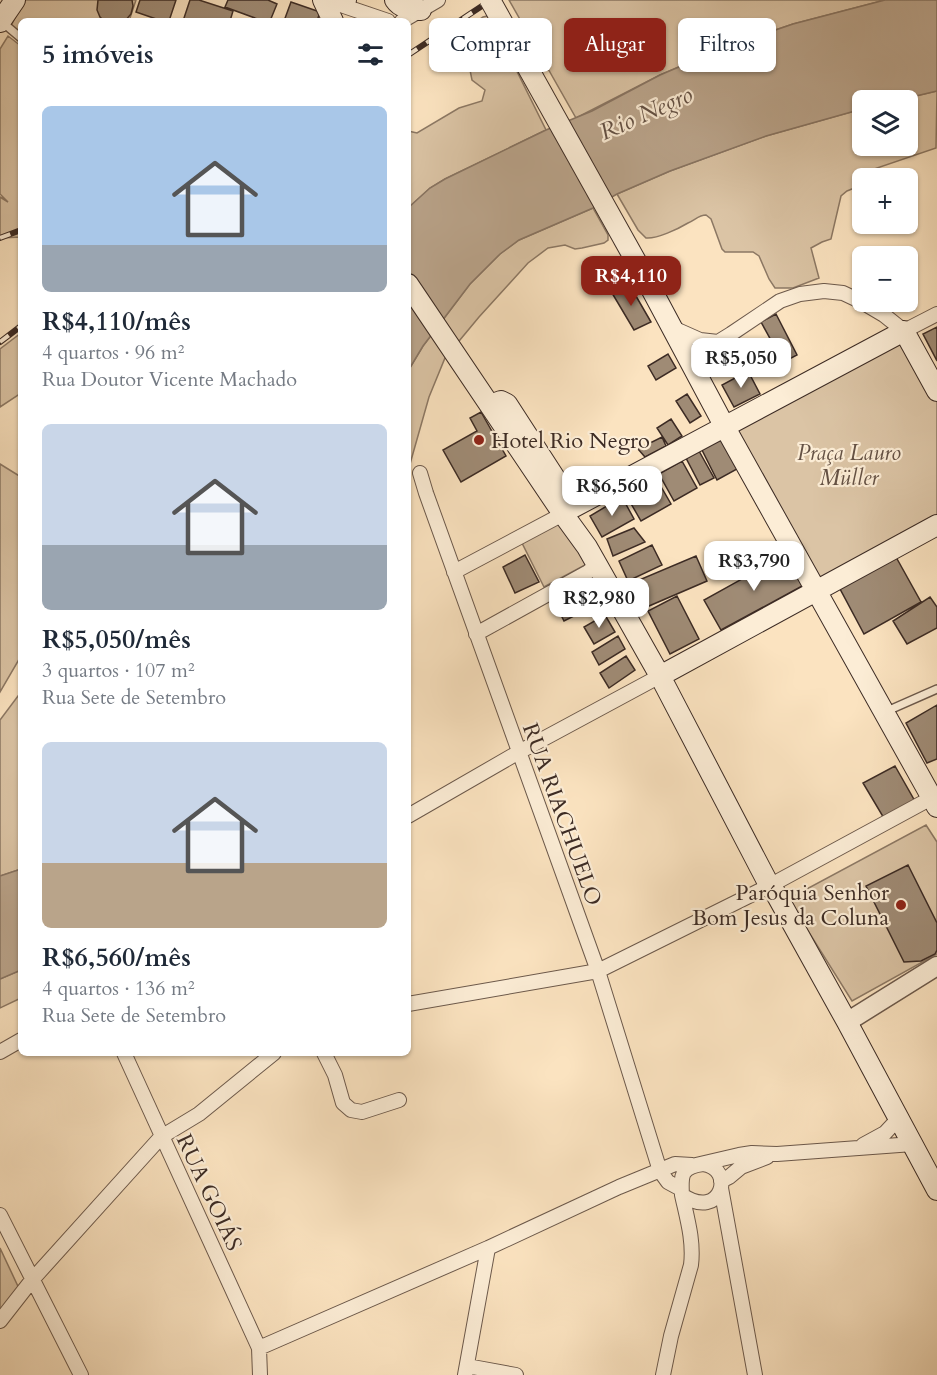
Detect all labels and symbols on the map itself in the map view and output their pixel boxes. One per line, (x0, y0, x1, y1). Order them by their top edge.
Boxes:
water label: Rio Negro (594, 78, 698, 149)
pin: R$4,110 (576, 256, 686, 307)
pin: R$5,050 (686, 338, 796, 389)
place label: Hotel Rio Negro (491, 426, 650, 456)
marker: Hotel Rio Negro (472, 433, 486, 447)
park label: Praça Lauro Müller (797, 438, 901, 493)
pin: R$6,560 (557, 466, 667, 517)
pin: R$3,790 (699, 541, 809, 592)
pin: R$2,980 (544, 578, 654, 629)
street label: RUA RIACHUELO (515, 719, 609, 910)
place label: Paróquia Senhor Bom Jesus da Coluna (692, 878, 890, 933)
marker: Paróquia Senhor Bom Jesus da Coluna (894, 898, 908, 912)
street label: RUA GOIÁS (169, 1129, 249, 1256)

